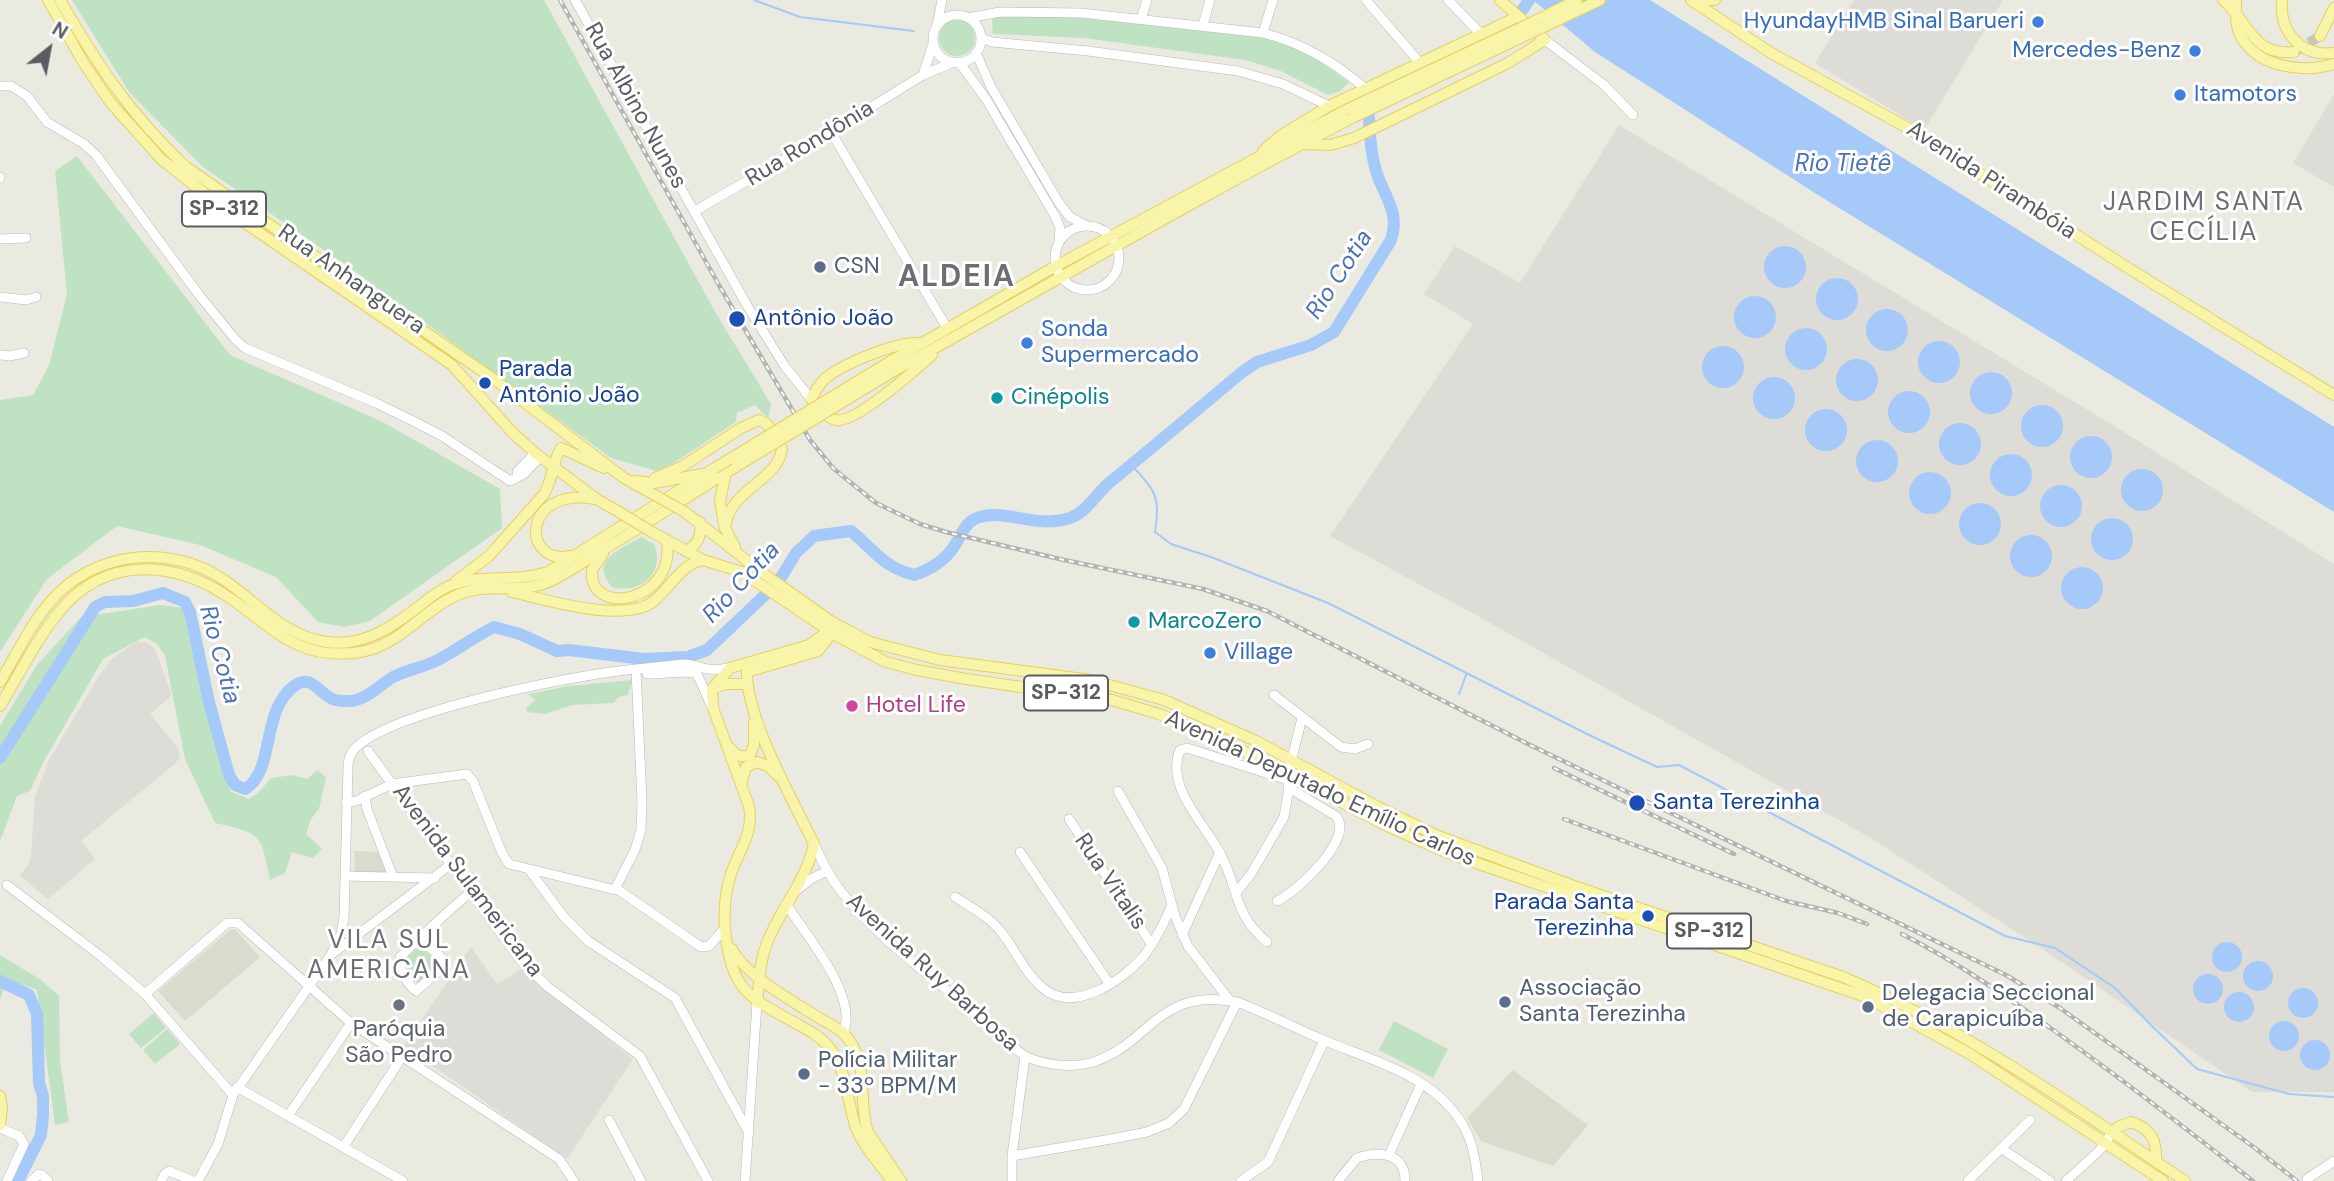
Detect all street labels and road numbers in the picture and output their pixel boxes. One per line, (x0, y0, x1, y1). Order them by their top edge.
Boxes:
street label: Rua Albino Nunes (578, 18, 692, 194)
street label: Rua Rondônia (741, 95, 879, 193)
street label: Avenida Pirambóia (1901, 116, 2081, 246)
road number: SP-312 (182, 192, 266, 227)
street label: Rua Anhanguera (272, 219, 430, 341)
road number: SP-312 (1024, 676, 1108, 710)
street label: Avenida Deputado Emílio Carlos (1160, 705, 1480, 873)
street label: Avenida Sulamericana (386, 779, 548, 983)
street label: Rua Vitalis (1068, 829, 1152, 935)
street label: Avenida Ruy Barbosa (840, 888, 1024, 1058)
road number: SP-312 (1667, 914, 1751, 948)

